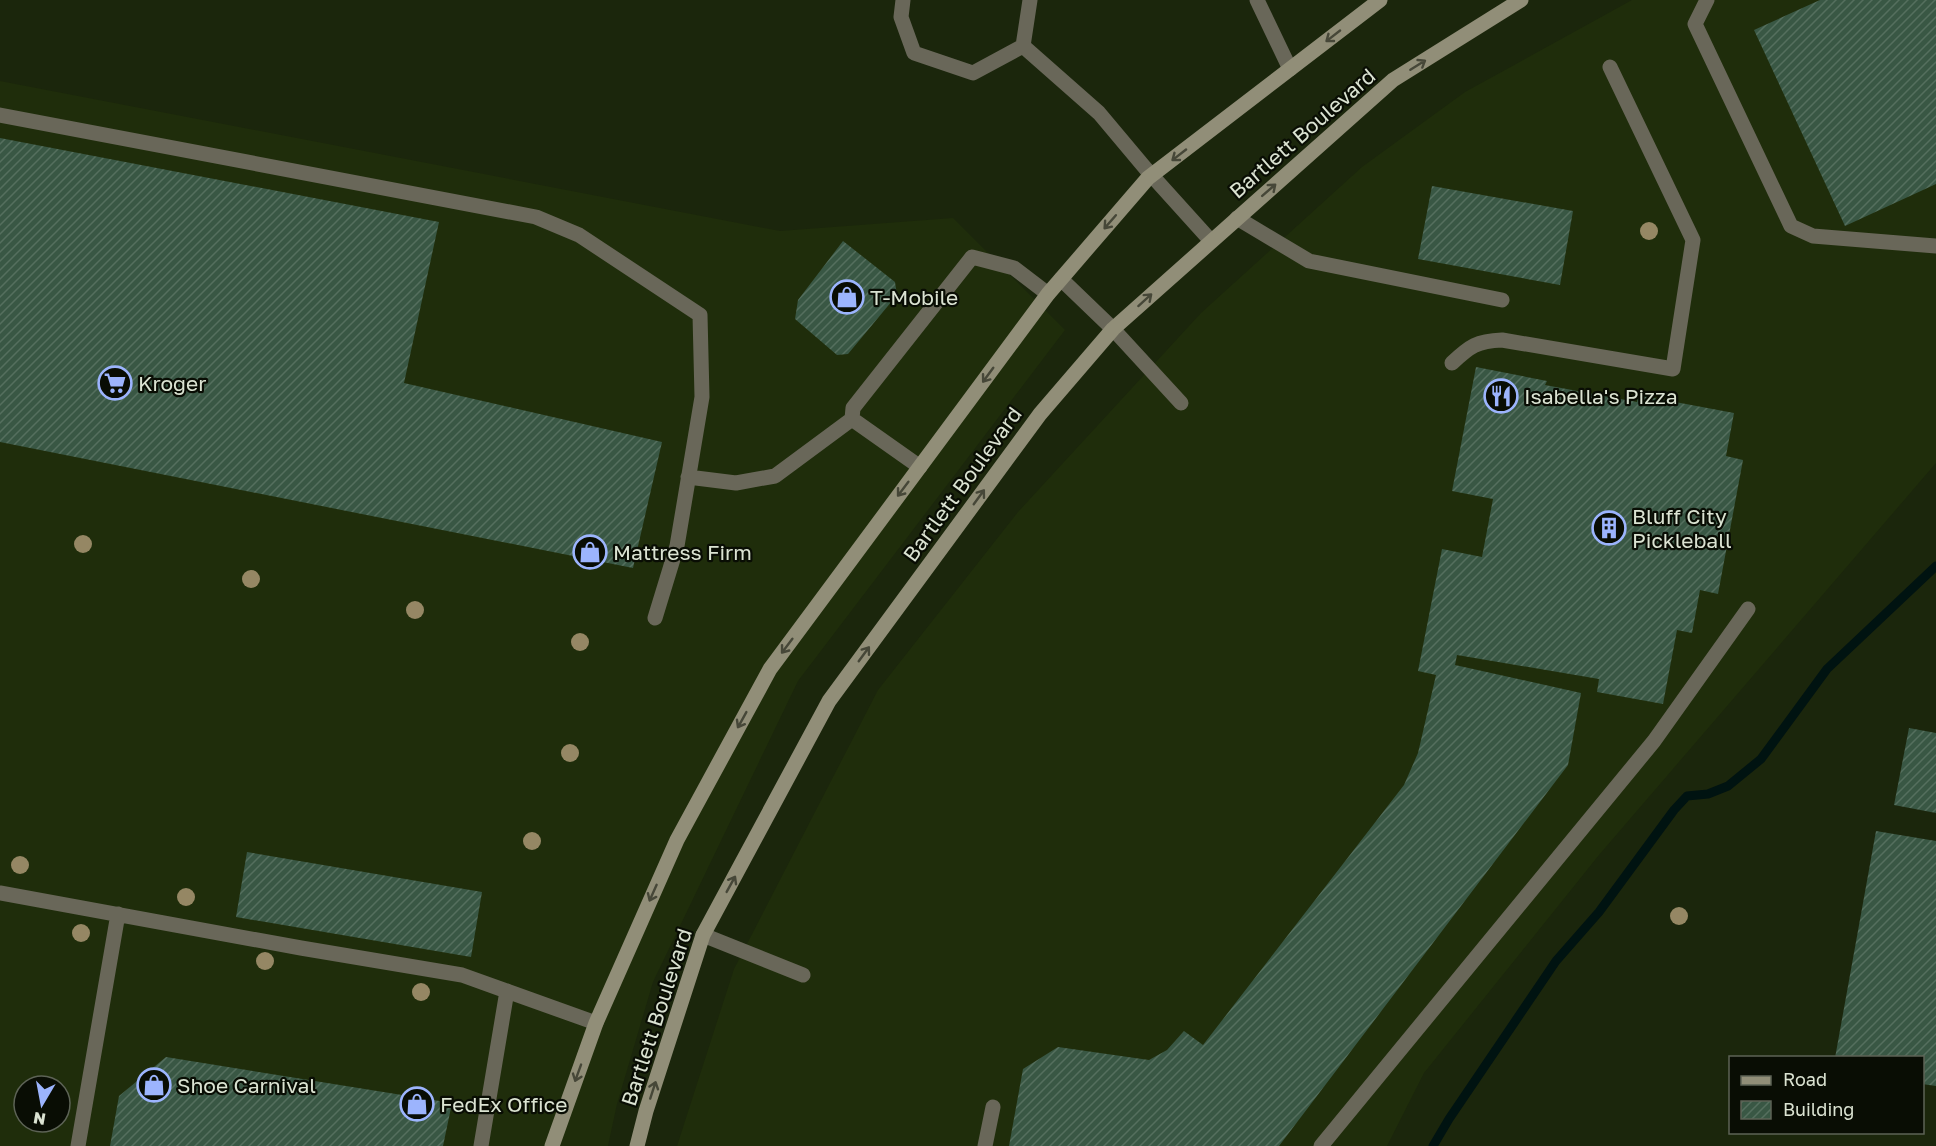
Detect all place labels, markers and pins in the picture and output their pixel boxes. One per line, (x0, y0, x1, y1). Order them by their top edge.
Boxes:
shop icon: T-Mobile (829, 279, 865, 315)
place label: T-Mobile (870, 284, 958, 310)
supermarket icon: Kroger (97, 365, 133, 401)
place label: Kroger (138, 370, 206, 396)
restaurant icon: Isabella's Pizza (1483, 378, 1519, 414)
place label: Isabella's Pizza (1524, 383, 1678, 409)
place label: Bluff City Pickleball (1632, 503, 1732, 553)
building icon: Bluff City Pickleball (1591, 510, 1627, 546)
shop icon: Mattress Firm (572, 534, 608, 570)
place label: Mattress Firm (613, 539, 752, 565)
shop icon: Shoe Carnival (136, 1067, 172, 1103)
place label: Shoe Carnival (177, 1072, 316, 1098)
shop icon: FedEx Office (399, 1086, 435, 1122)
place label: FedEx Office (440, 1091, 567, 1117)

